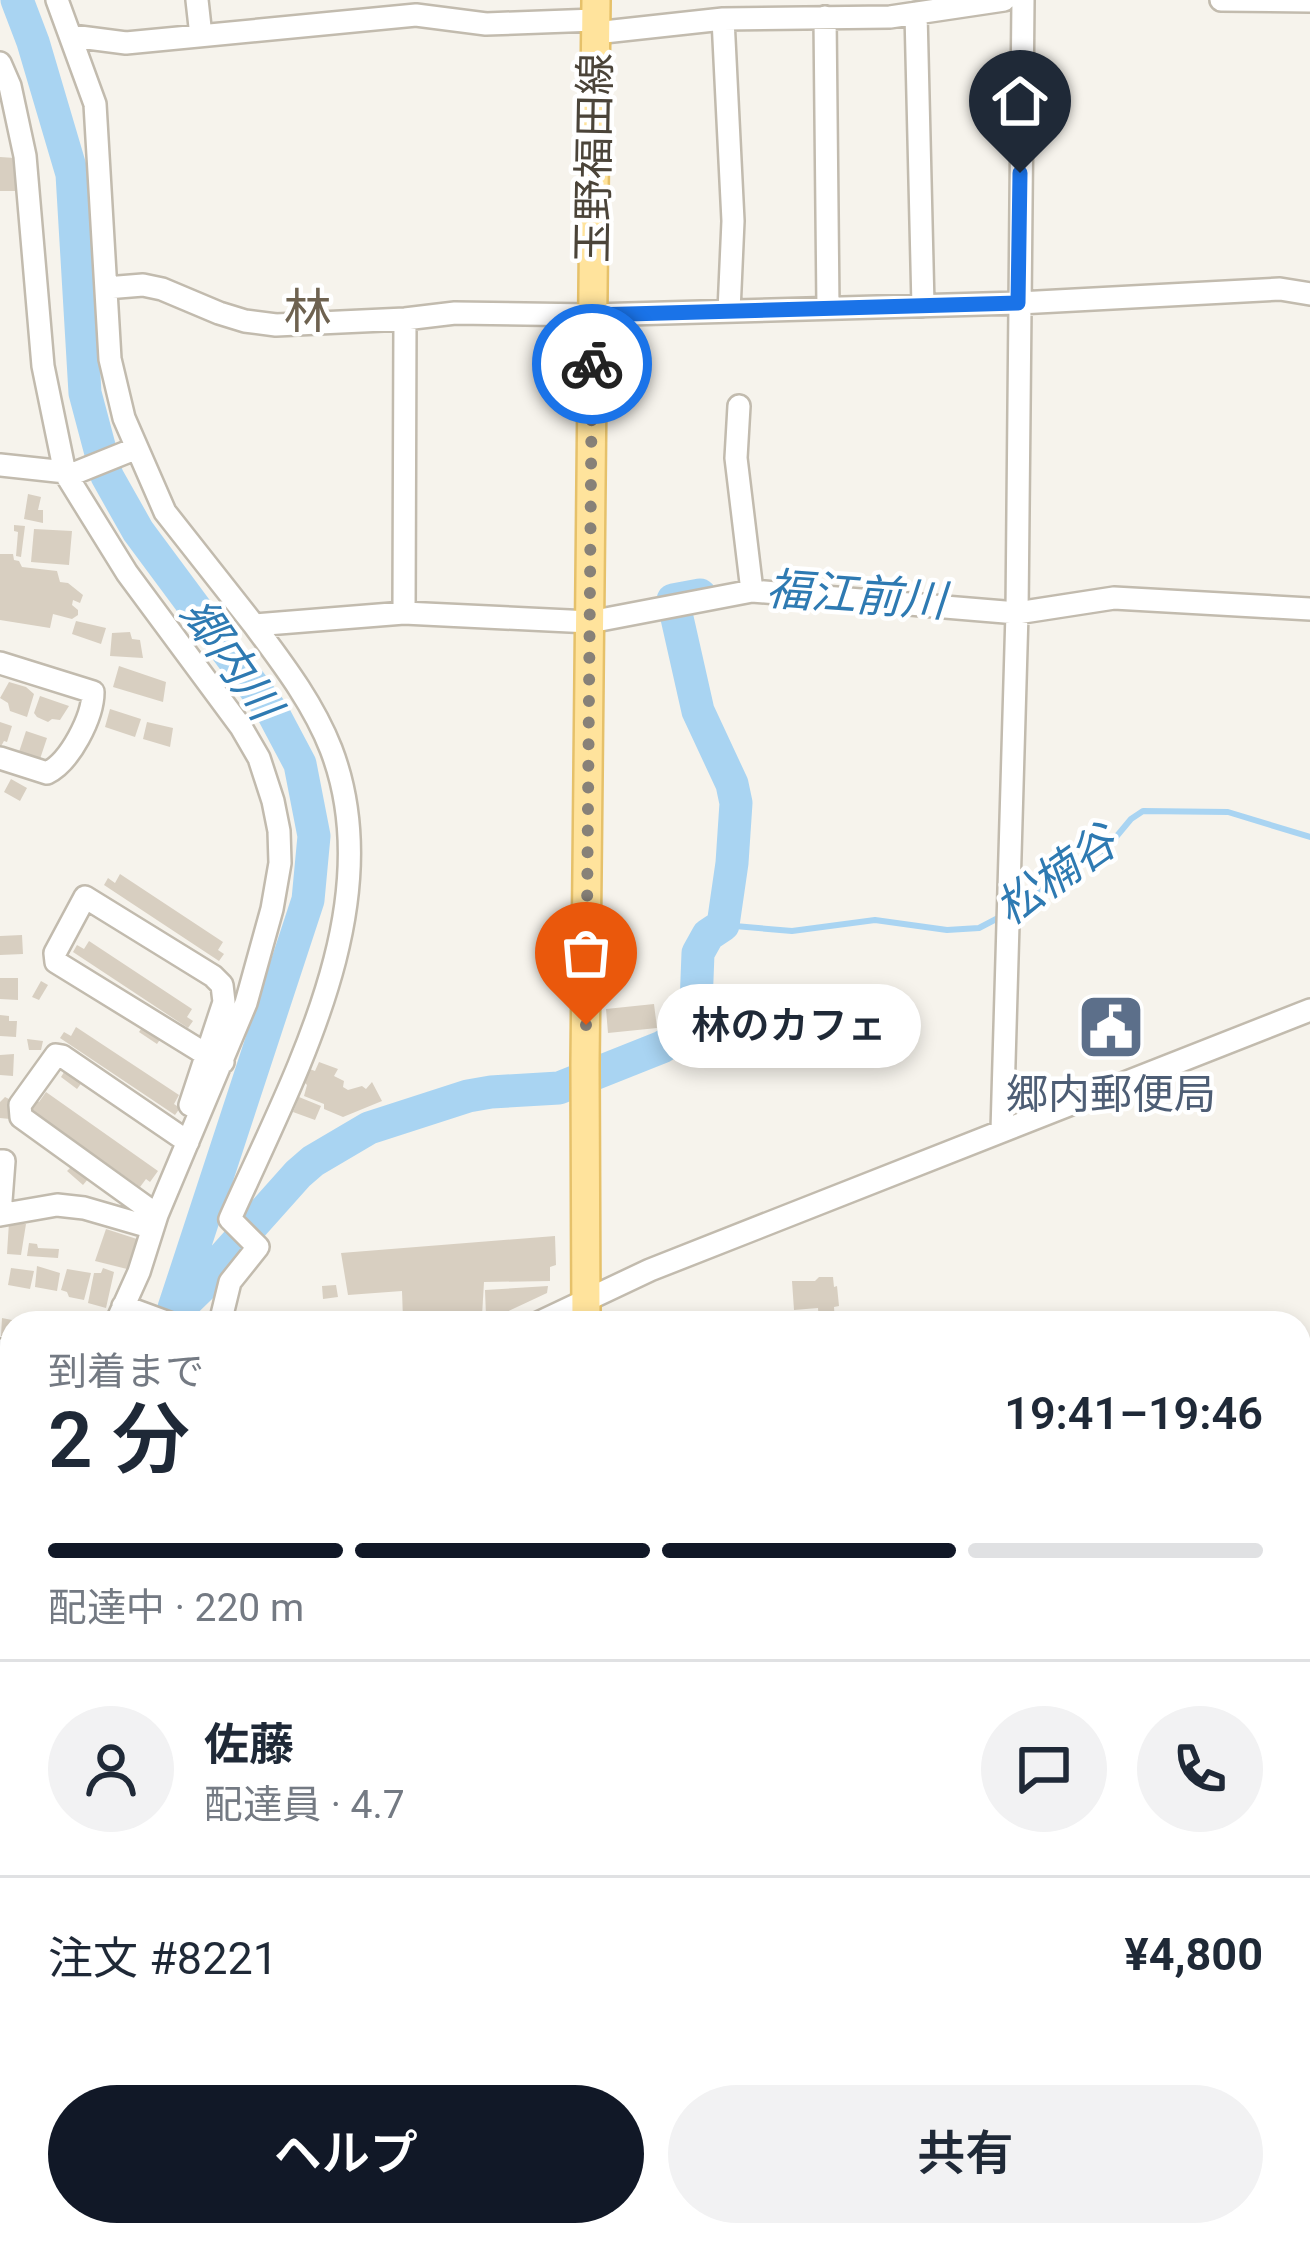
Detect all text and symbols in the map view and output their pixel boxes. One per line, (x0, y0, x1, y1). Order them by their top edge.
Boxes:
pin (969, 50, 1071, 173)
street label: 玉野福田線 (568, 53, 620, 263)
icon: home (987, 68, 1053, 134)
district label: 林 (284, 283, 332, 340)
courier (532, 304, 652, 424)
icon: bike (559, 331, 625, 397)
water label: 福江前川 (764, 562, 952, 628)
water label: 郷内川 (171, 589, 294, 733)
water label: 松楠谷 (986, 812, 1130, 935)
pin (535, 902, 637, 1025)
icon: bag (553, 920, 619, 986)
callout: 林のカフェ (658, 983, 922, 1067)
public building icon: 郷内郵便局 (1076, 992, 1146, 1062)
text: 林のカフェ (691, 1003, 887, 1049)
place label: 郷内郵便局 (1006, 1070, 1216, 1119)
text: 到着まで (48, 1349, 204, 1395)
text: 19:41–19:46 (1004, 1387, 1263, 1440)
text: 2 分 (48, 1395, 190, 1486)
text: 配達中 · 220 m (48, 1585, 304, 1631)
button: person (48, 1706, 174, 1832)
button: chat (981, 1706, 1107, 1832)
button: phone (1137, 1706, 1263, 1832)
text: 佐藤 (204, 1718, 294, 1771)
text: 配達員 · 4.7 (204, 1782, 405, 1828)
text: ¥4,800 (1125, 1928, 1263, 1981)
text: 注文 #8221 (48, 1932, 278, 1985)
button: ヘルプ (48, 2085, 644, 2223)
button: 共有 (668, 2085, 1263, 2223)

